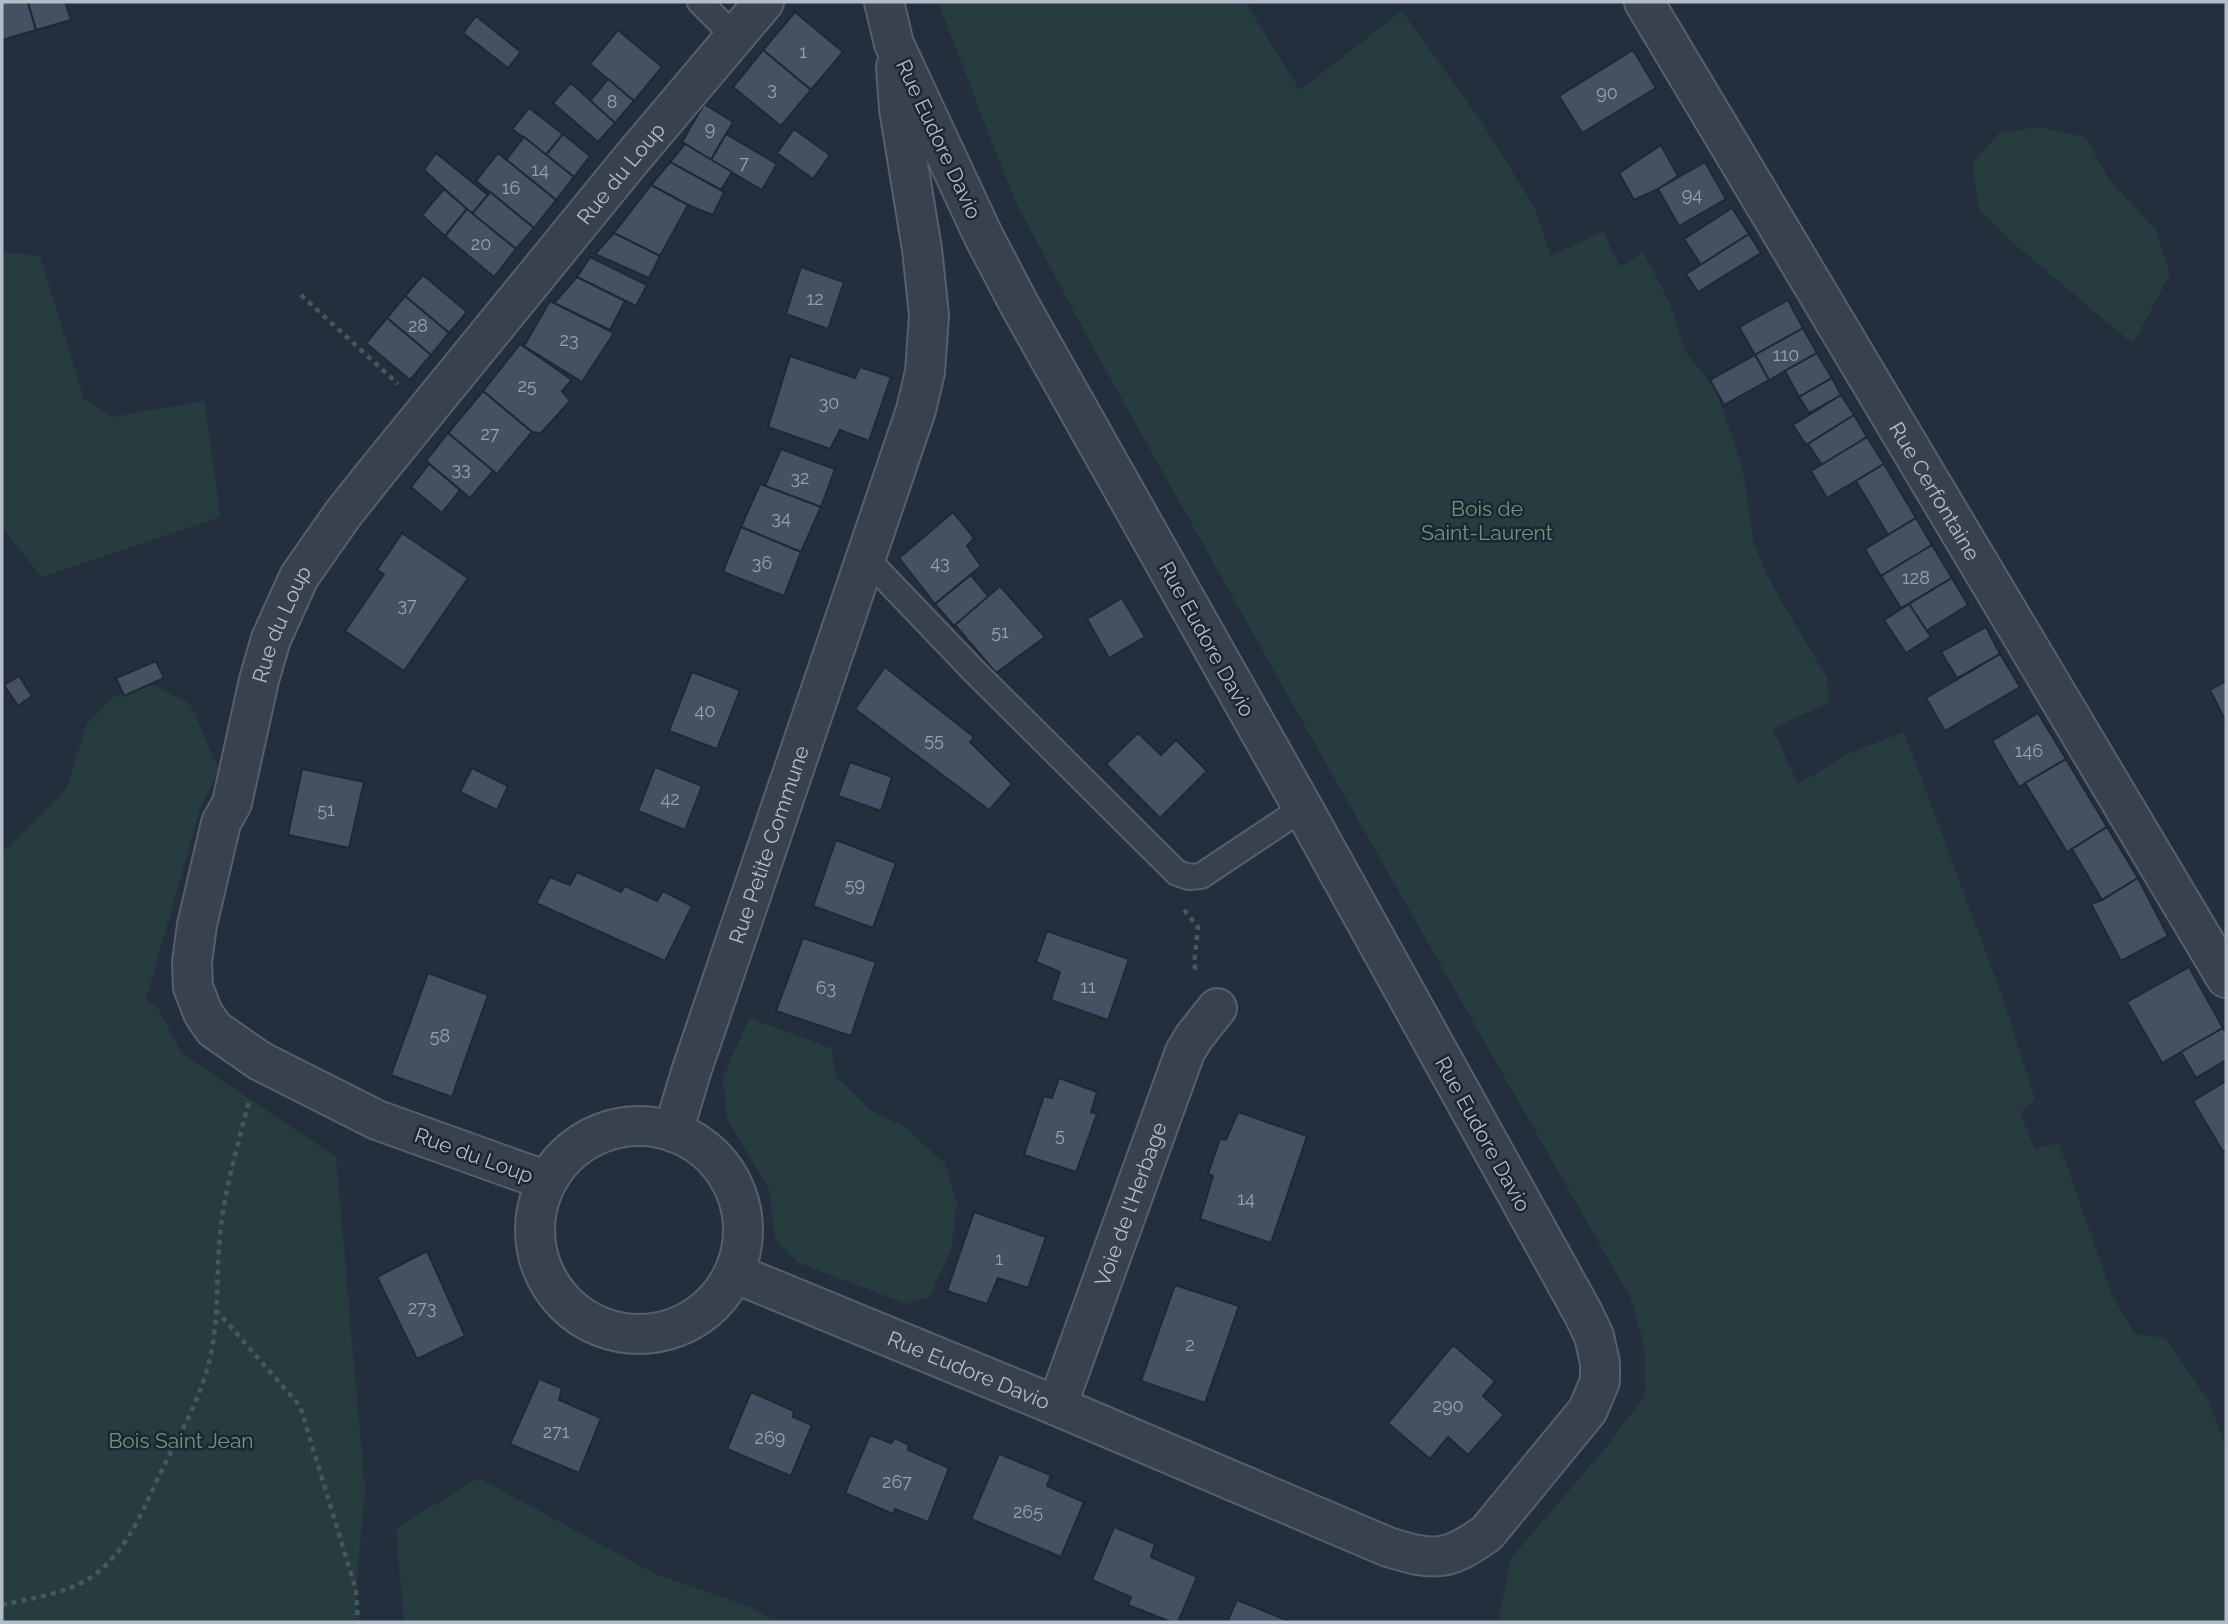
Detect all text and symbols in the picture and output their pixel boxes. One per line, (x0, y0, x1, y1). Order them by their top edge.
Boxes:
house number: 1 (799, 41, 807, 62)
street label: Rue Eudore Davio (891, 55, 987, 223)
house number: 3 (767, 78, 777, 99)
house number: 90 (1596, 82, 1618, 103)
house number: 8 (607, 91, 617, 112)
street label: Rue du Loup (571, 117, 670, 229)
house number: 9 (705, 118, 715, 139)
house number: 7 (739, 152, 749, 173)
house number: 14 (531, 159, 549, 180)
house number: 16 (502, 177, 520, 198)
house number: 94 (1682, 184, 1702, 205)
house number: 20 (471, 233, 491, 254)
house number: 12 (806, 288, 824, 309)
house number: 28 (408, 315, 428, 336)
house number: 23 (560, 329, 579, 350)
house number: 110 (1773, 344, 1799, 365)
house number: 25 (517, 375, 537, 396)
house number: 30 (819, 392, 839, 413)
street label: Rue Cerfontaine (1884, 417, 1986, 565)
house number: 27 (480, 423, 500, 444)
house number: 33 (451, 458, 471, 479)
house number: 32 (791, 467, 810, 488)
park label: Bois de Saint-Laurent (1421, 496, 1553, 545)
house number: 34 (771, 507, 791, 528)
house number: 36 (752, 552, 772, 573)
house number: 43 (930, 552, 950, 573)
street label: Rue Eudore Davio (1154, 557, 1260, 721)
street label: Rue du Loup (246, 560, 316, 686)
house number: 128 (1902, 567, 1930, 588)
house number: 37 (397, 594, 417, 615)
house number: 51 (991, 621, 1009, 642)
house number: 40 (695, 700, 715, 721)
house number: 55 (924, 729, 944, 750)
house number: 146 (2015, 740, 2043, 761)
street label: Rue Petite Commune (723, 742, 814, 947)
house number: 42 (660, 788, 680, 809)
house number: 51 (317, 799, 335, 820)
house number: 59 (845, 874, 865, 895)
house number: 11 (1080, 976, 1096, 997)
house number: 63 (816, 977, 836, 998)
house number: 58 (430, 1025, 450, 1046)
street label: Rue Eudore Davio (1430, 1052, 1536, 1216)
street label: Voie de l'Herbage (1089, 1118, 1171, 1289)
street label: Rue du Loup (411, 1122, 537, 1188)
house number: 5 (1055, 1124, 1065, 1145)
house number: 14 (1237, 1188, 1255, 1209)
house number: 1 (995, 1248, 1003, 1269)
house number: 273 (408, 1297, 436, 1318)
street label: Rue Eudore Davio (884, 1325, 1054, 1414)
house number: 2 (1185, 1334, 1195, 1355)
house number: 290 (1433, 1395, 1463, 1416)
house number: 271 (543, 1421, 570, 1442)
house number: 269 (755, 1427, 785, 1448)
park label: Bois Saint Jean (108, 1428, 254, 1453)
house number: 267 (882, 1471, 912, 1492)
house number: 265 (1013, 1501, 1043, 1522)

